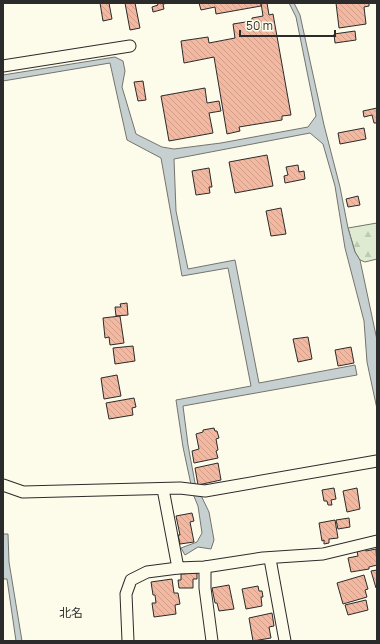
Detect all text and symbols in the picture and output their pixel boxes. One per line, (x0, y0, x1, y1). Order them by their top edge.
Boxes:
scale bar (240, 12, 335, 38)
text: 50 m (246, 17, 273, 34)
district label: 北名 (59, 604, 83, 621)

